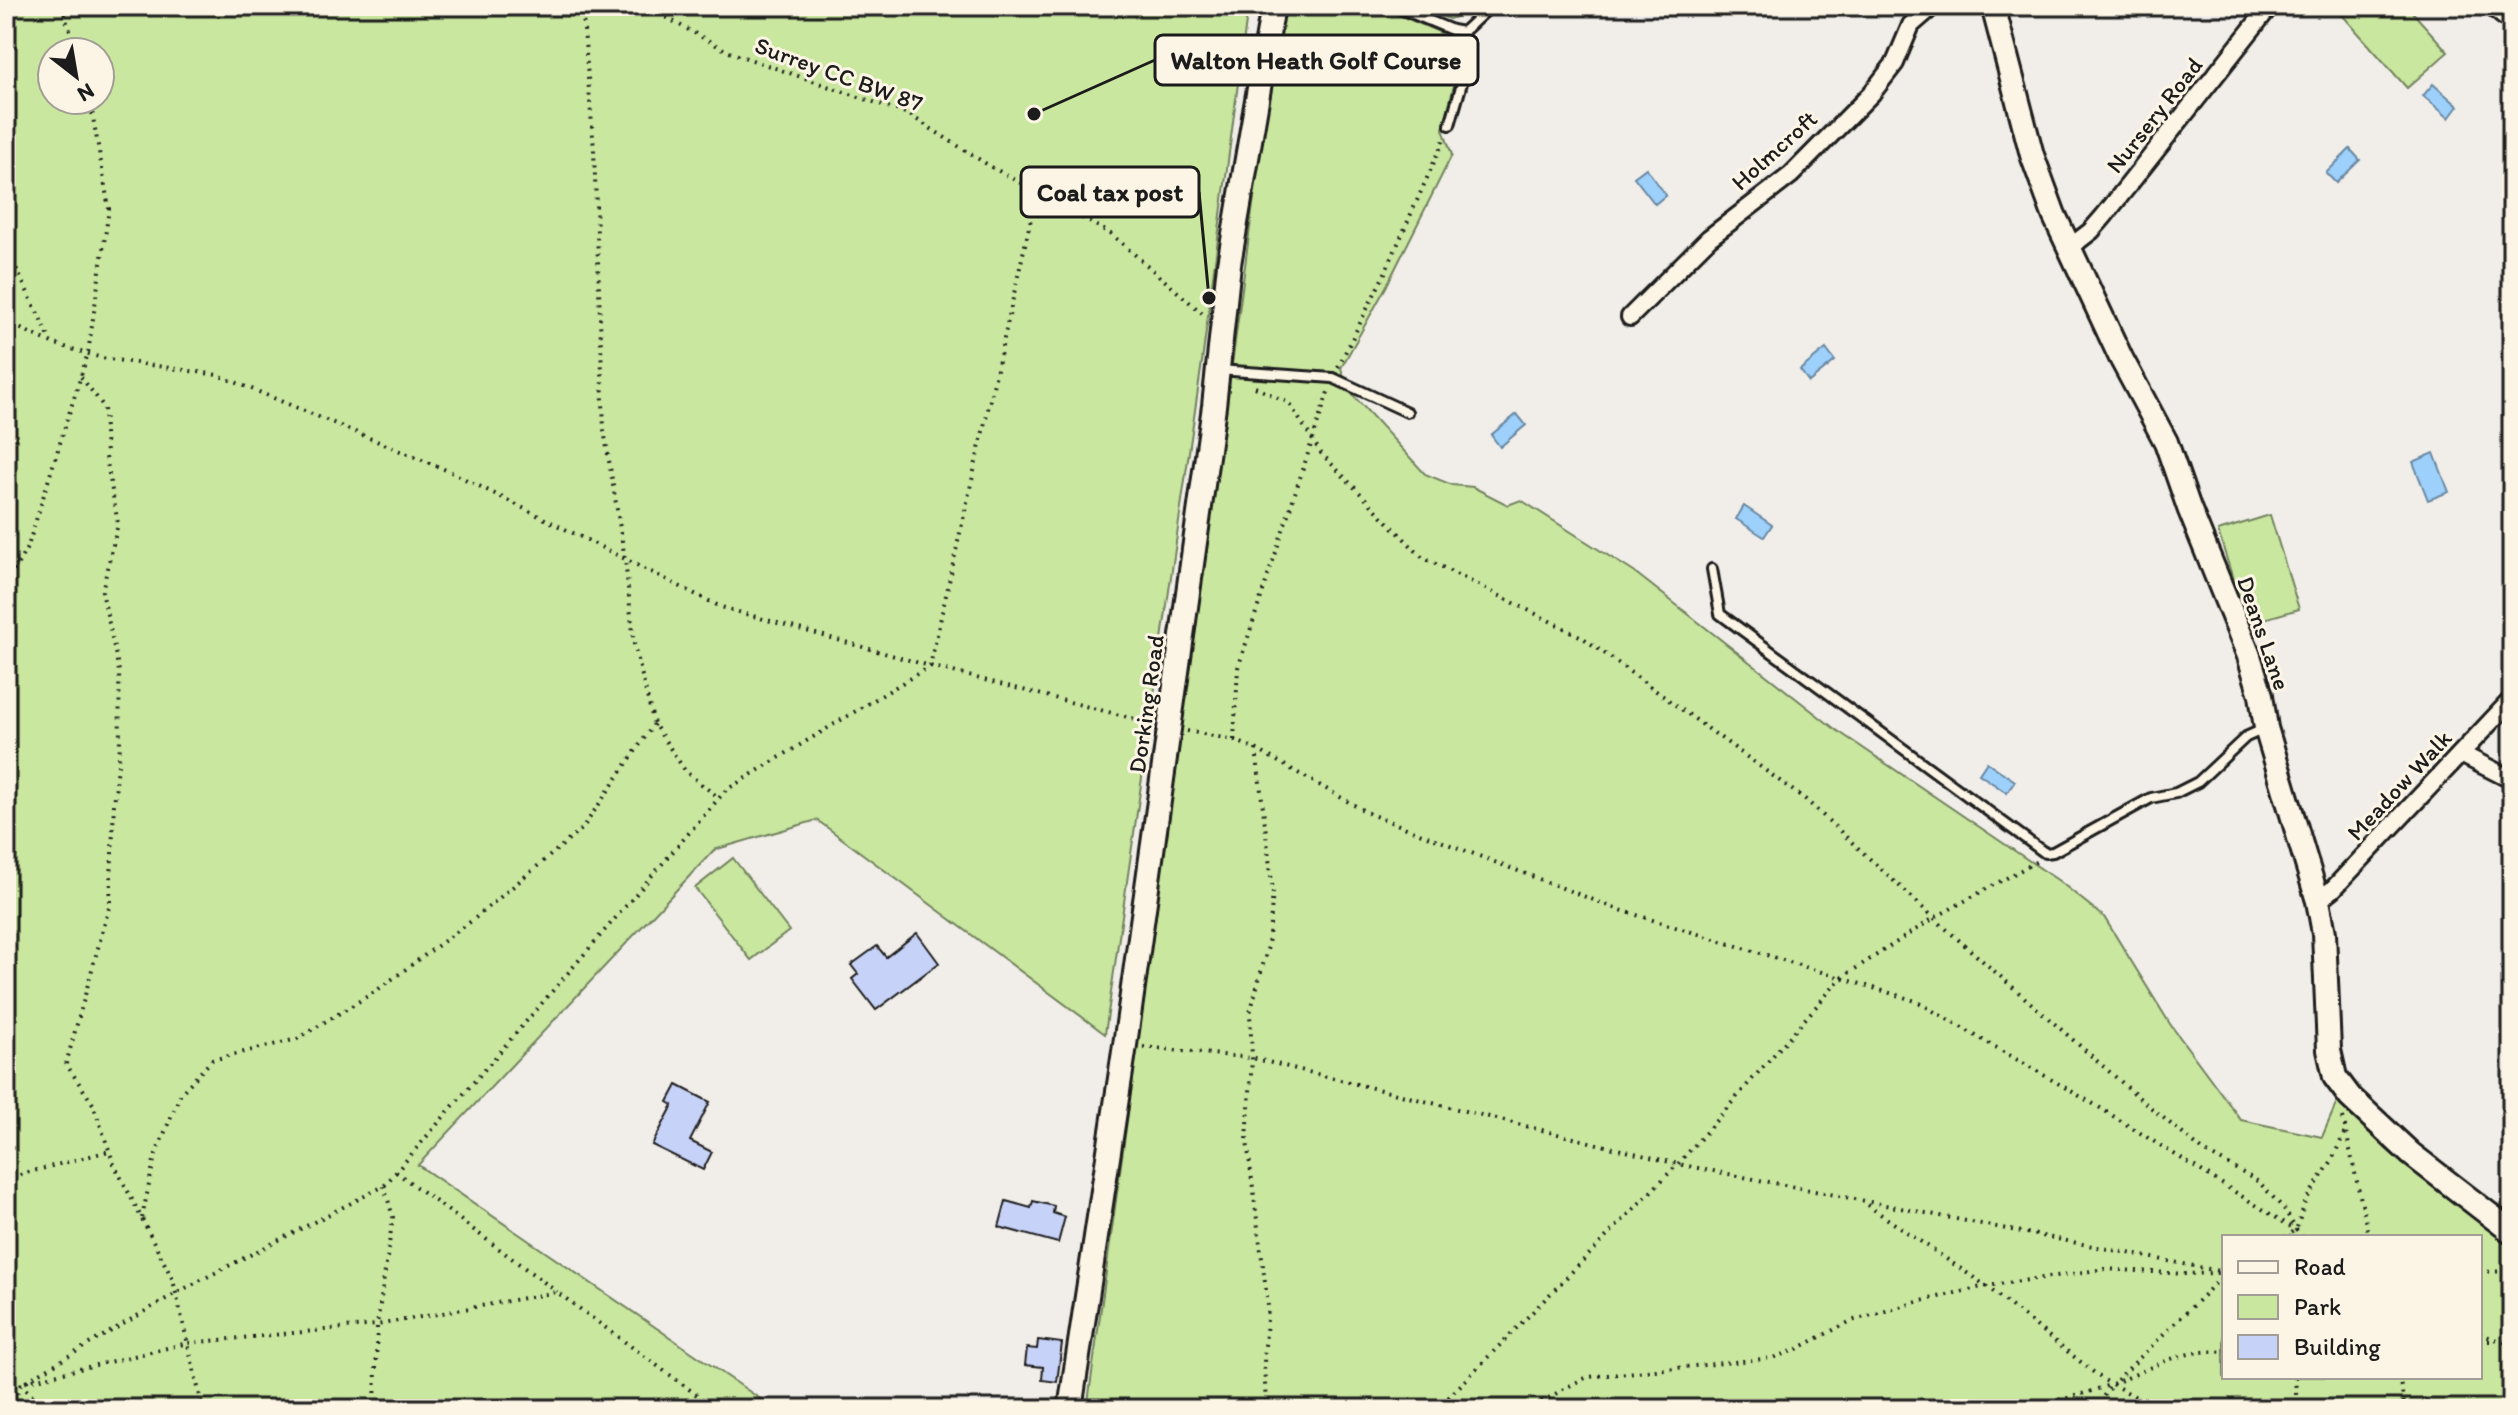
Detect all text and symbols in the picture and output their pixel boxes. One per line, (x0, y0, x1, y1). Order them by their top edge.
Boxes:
street label: Surrey CC BW 87 (751, 30, 927, 118)
callout: Walton Heath Golf Course (1155, 35, 1478, 85)
north arrow (36, 36, 116, 116)
text: Walton Heath Golf Course (1171, 44, 1461, 76)
street label: Nursery Road (2100, 51, 2208, 179)
text: N (73, 77, 99, 108)
street label: Holmcroft (1725, 104, 1823, 196)
callout: Coal tax post (1021, 167, 1199, 217)
text: Coal tax post (1037, 176, 1183, 208)
street label: Deans Lane (2231, 572, 2297, 694)
street label: Dorking Road (1122, 633, 1170, 775)
street label: Meadow Walk (2340, 723, 2458, 846)
legend (2222, 1235, 2482, 1379)
text: Road (2294, 1252, 2346, 1281)
text: Park (2294, 1292, 2341, 1321)
text: Building (2294, 1332, 2381, 1361)

